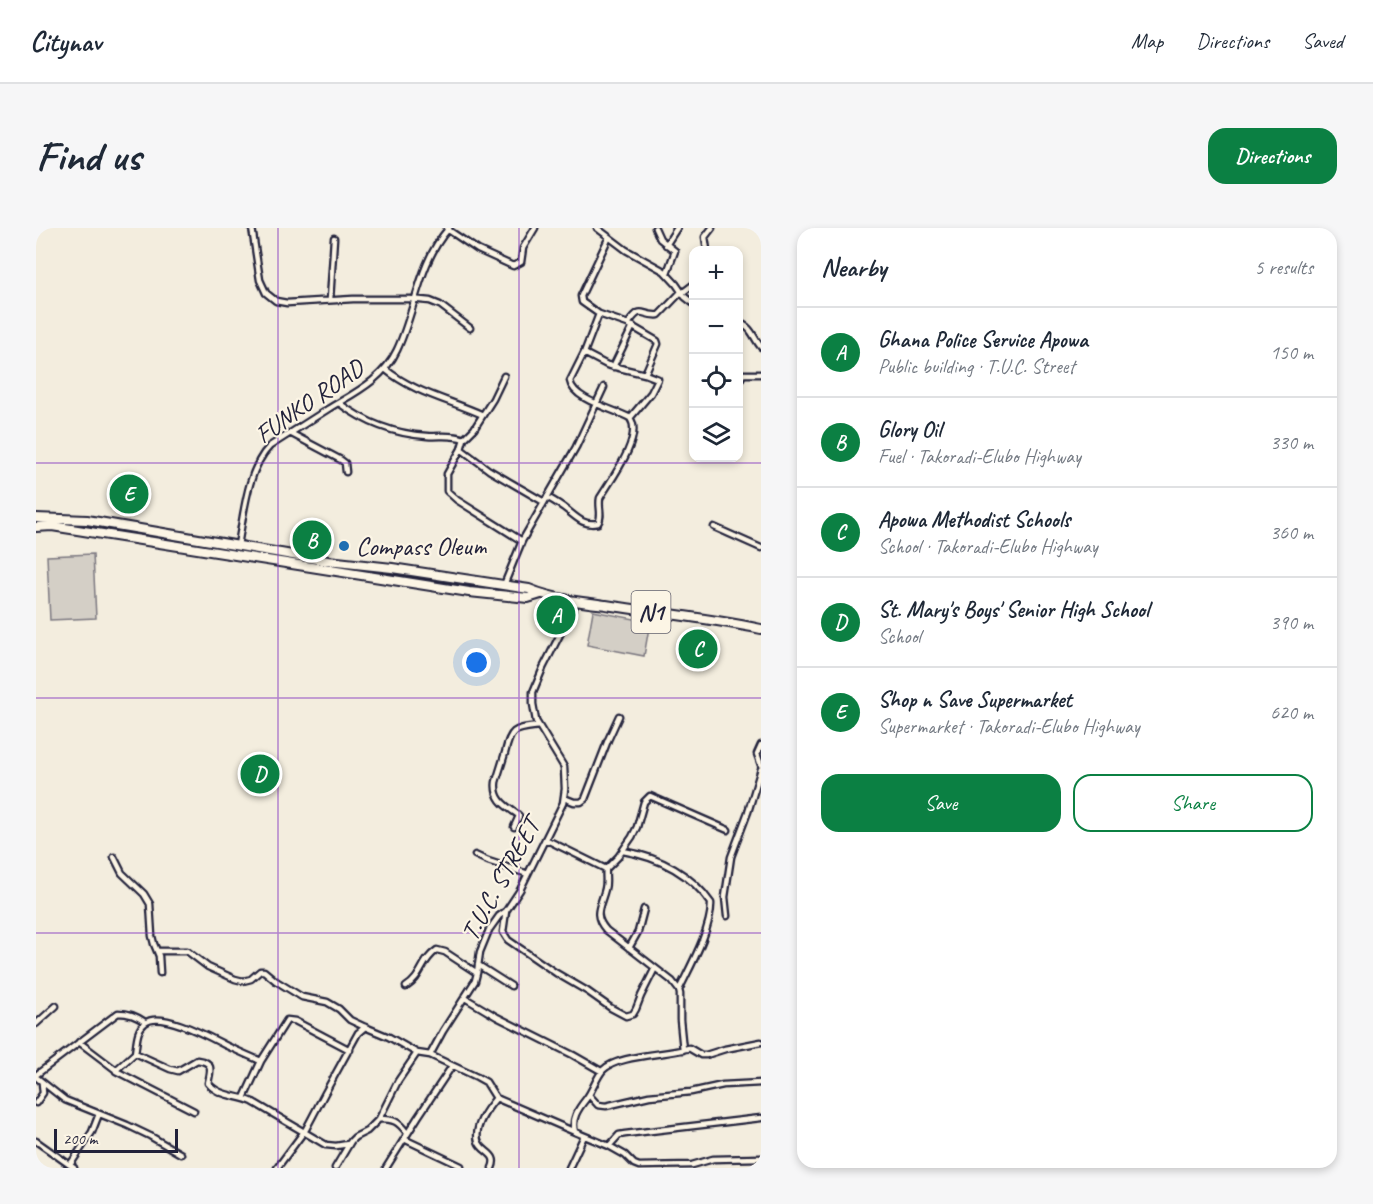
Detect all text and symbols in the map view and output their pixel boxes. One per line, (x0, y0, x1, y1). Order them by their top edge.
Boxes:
text: Citynav (30, 24, 101, 59)
text: Map (1131, 28, 1163, 54)
text: Directions (1196, 28, 1269, 54)
text: Saved (1302, 28, 1343, 54)
button: Directions (1208, 128, 1337, 184)
text: Find us (36, 130, 141, 183)
map controls (689, 246, 743, 462)
button: + (689, 246, 743, 300)
text: Nearby (821, 251, 886, 284)
text: 5 results (1254, 255, 1313, 280)
button: − (689, 300, 743, 354)
text: Ghana Police Service Apowa (878, 326, 1088, 354)
text: A (835, 340, 846, 365)
text: 150 m (1270, 340, 1313, 365)
street label: FUNKO ROAD (249, 351, 372, 451)
button: locate (689, 354, 743, 408)
text: Public building · T.U.C. Street (878, 354, 1075, 379)
button: layers (689, 408, 743, 462)
text: Glory Oil (878, 416, 941, 444)
text: B (835, 430, 846, 455)
text: 330 m (1270, 430, 1313, 455)
text: Fuel · Takoradi-Elubo Highway (878, 444, 1081, 469)
pin: E (110, 472, 148, 516)
text: Apowa Methodist Schools (878, 506, 1070, 534)
pin: B (292, 518, 332, 562)
text: C (836, 520, 845, 545)
text: 360 m (1270, 520, 1313, 545)
place label: Compass Oleum (356, 530, 488, 563)
text: School · Takoradi-Elubo Highway (878, 534, 1098, 559)
marker: Compass Oleum (337, 539, 351, 553)
road number: N1 (632, 591, 670, 633)
pin: A (536, 592, 576, 638)
text: St. Mary's Boys' Senior High School (878, 596, 1149, 624)
text: D (835, 610, 846, 635)
text: 390 m (1270, 610, 1313, 635)
text: School (878, 624, 921, 649)
pin: C (678, 626, 718, 672)
your location (462, 648, 491, 677)
text: Shop n Save Supermarket (878, 686, 1072, 714)
text: E (835, 700, 846, 725)
text: 620 m (1270, 700, 1313, 725)
text: Supermarket · Takoradi-Elubo Highway (878, 714, 1140, 739)
pin: D (240, 752, 280, 796)
button: Save (821, 774, 1061, 832)
button: Share (1073, 774, 1313, 832)
street label: T.U.C. STREET (453, 808, 550, 946)
scale bar (54, 1126, 178, 1154)
text: 200 m (63, 1129, 97, 1149)

